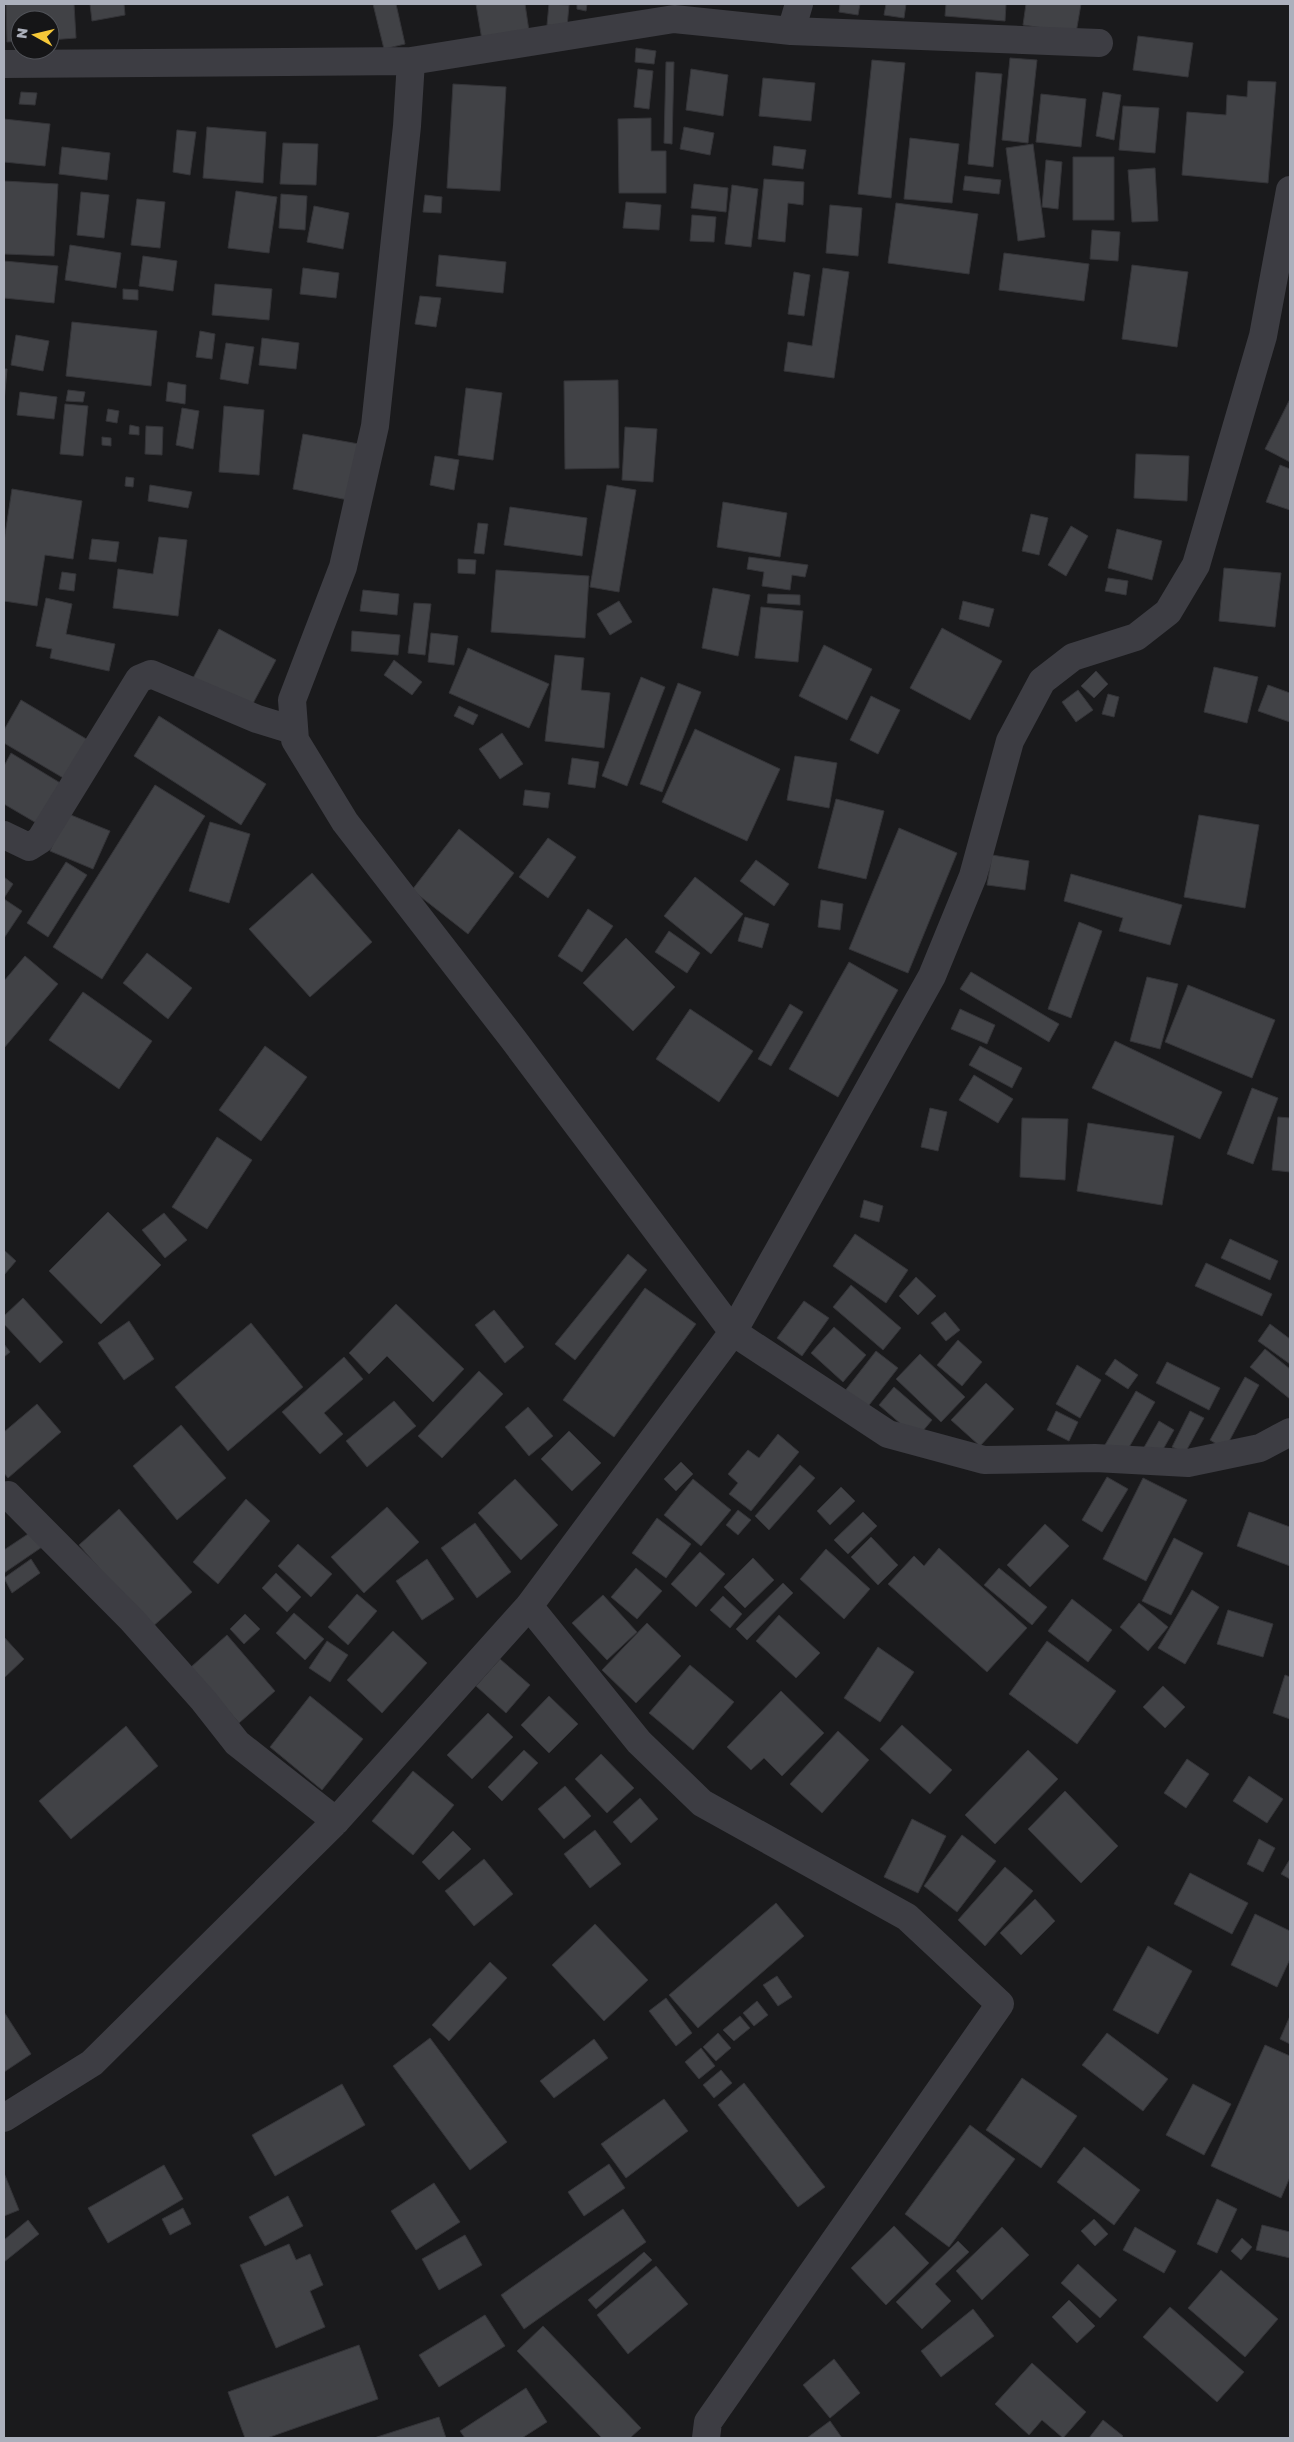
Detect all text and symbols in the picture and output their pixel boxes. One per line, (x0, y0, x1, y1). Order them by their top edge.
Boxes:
north arrow (10, 10, 60, 60)
text: N (12, 27, 31, 40)

